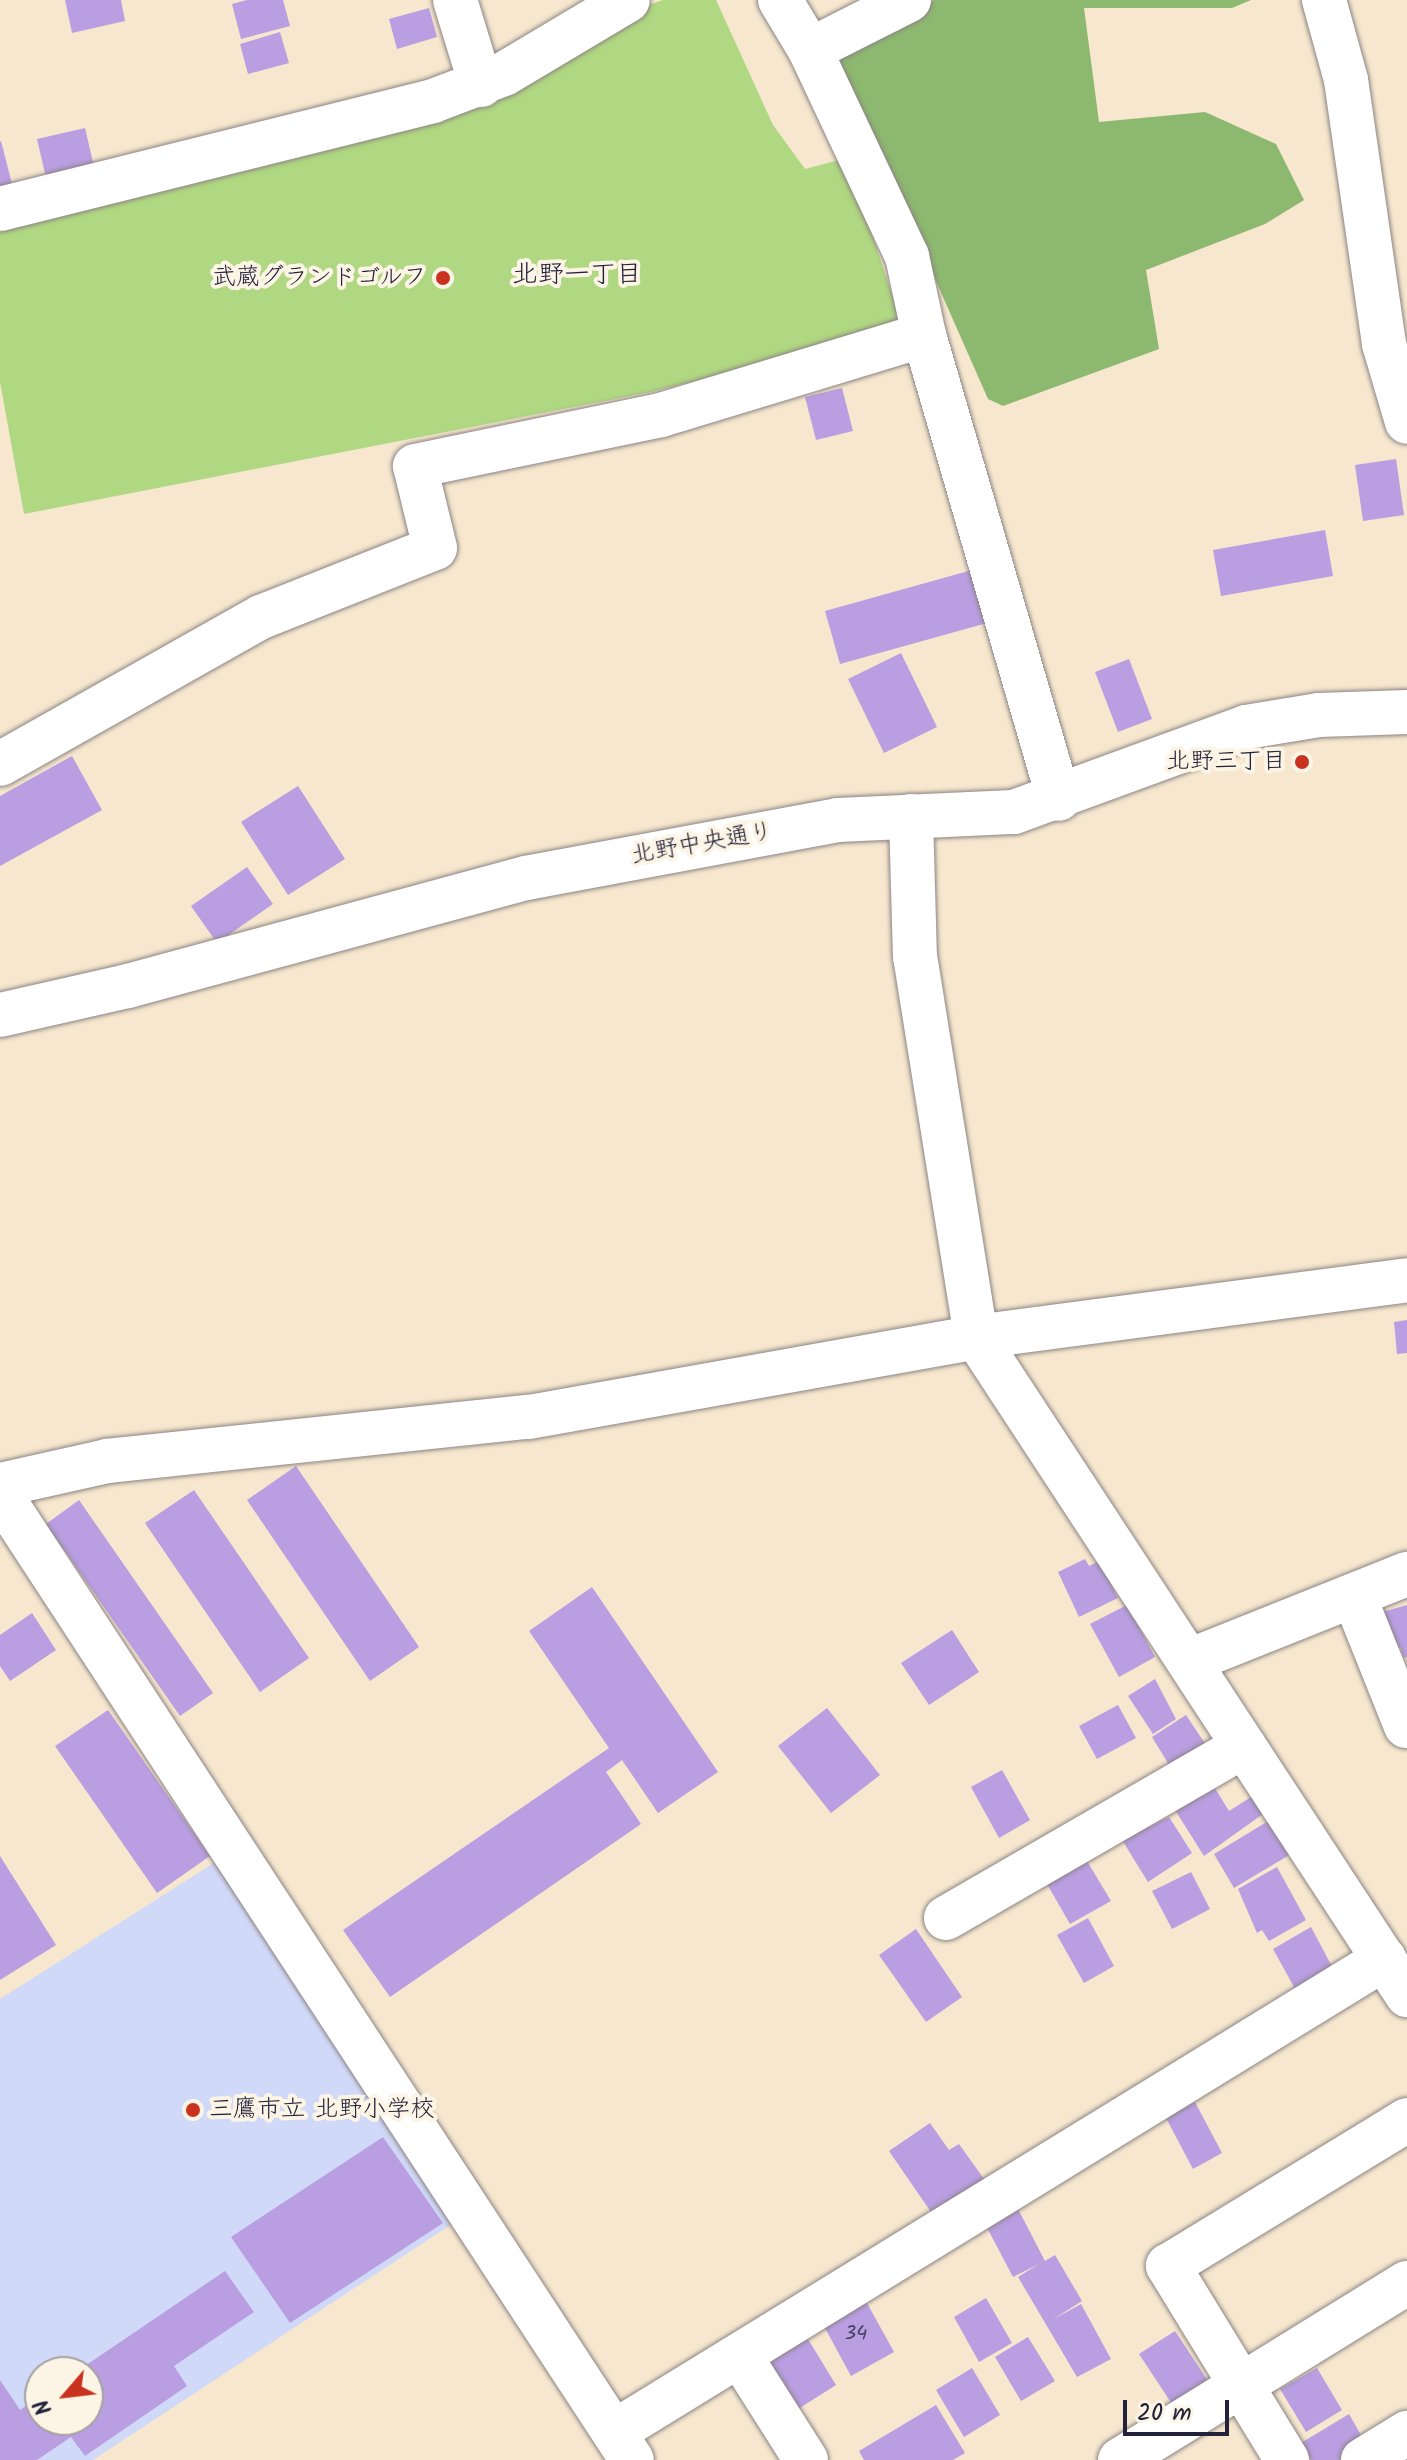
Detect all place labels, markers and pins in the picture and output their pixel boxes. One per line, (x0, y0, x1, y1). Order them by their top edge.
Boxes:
place label: 武蔵グランドゴルフ (211, 264, 427, 292)
marker: 武蔵グランドゴルフ (434, 269, 452, 287)
place label: 北野三丁目 (1166, 748, 1286, 776)
marker: 北野三丁目 (1293, 753, 1311, 771)
place label: 三鷹市立 北野小学校 (209, 2096, 435, 2124)
marker: 三鷹市立 北野小学校 (184, 2101, 202, 2119)

